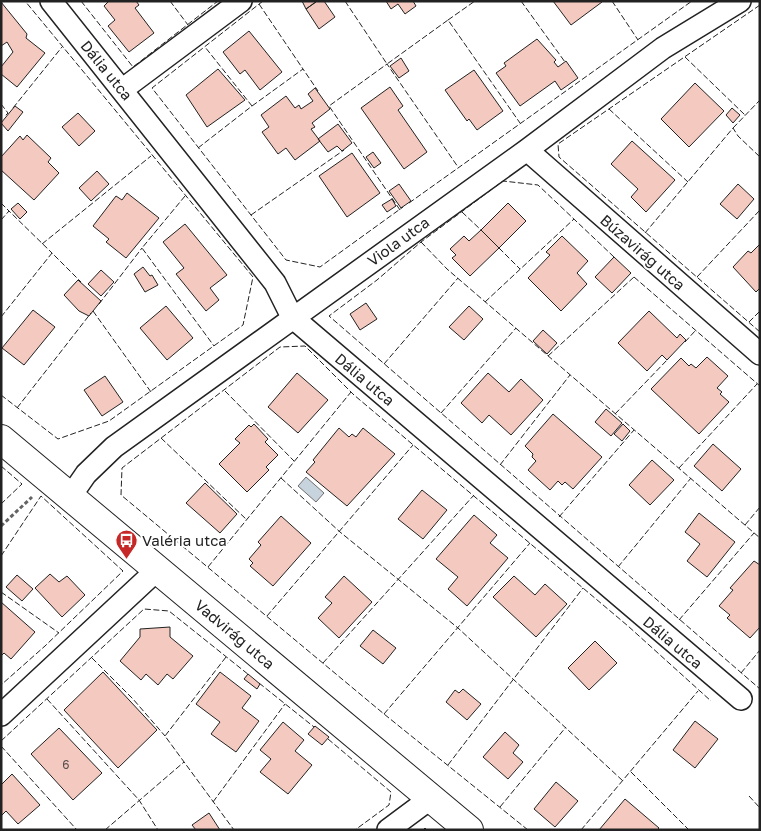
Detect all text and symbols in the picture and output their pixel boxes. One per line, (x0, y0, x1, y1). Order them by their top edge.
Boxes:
street label: Dália utca (77, 36, 137, 104)
street label: Búzavirág utca (597, 210, 689, 294)
street label: Viola utca (364, 213, 432, 269)
street label: Dália utca (332, 349, 398, 409)
bus stop icon: Valéria utca (114, 528, 138, 559)
place label: Valéria utca (142, 531, 227, 549)
street label: Vadvirág utca (192, 596, 278, 672)
street label: Dália utca (640, 612, 706, 672)
house number: 6 (62, 757, 70, 772)

